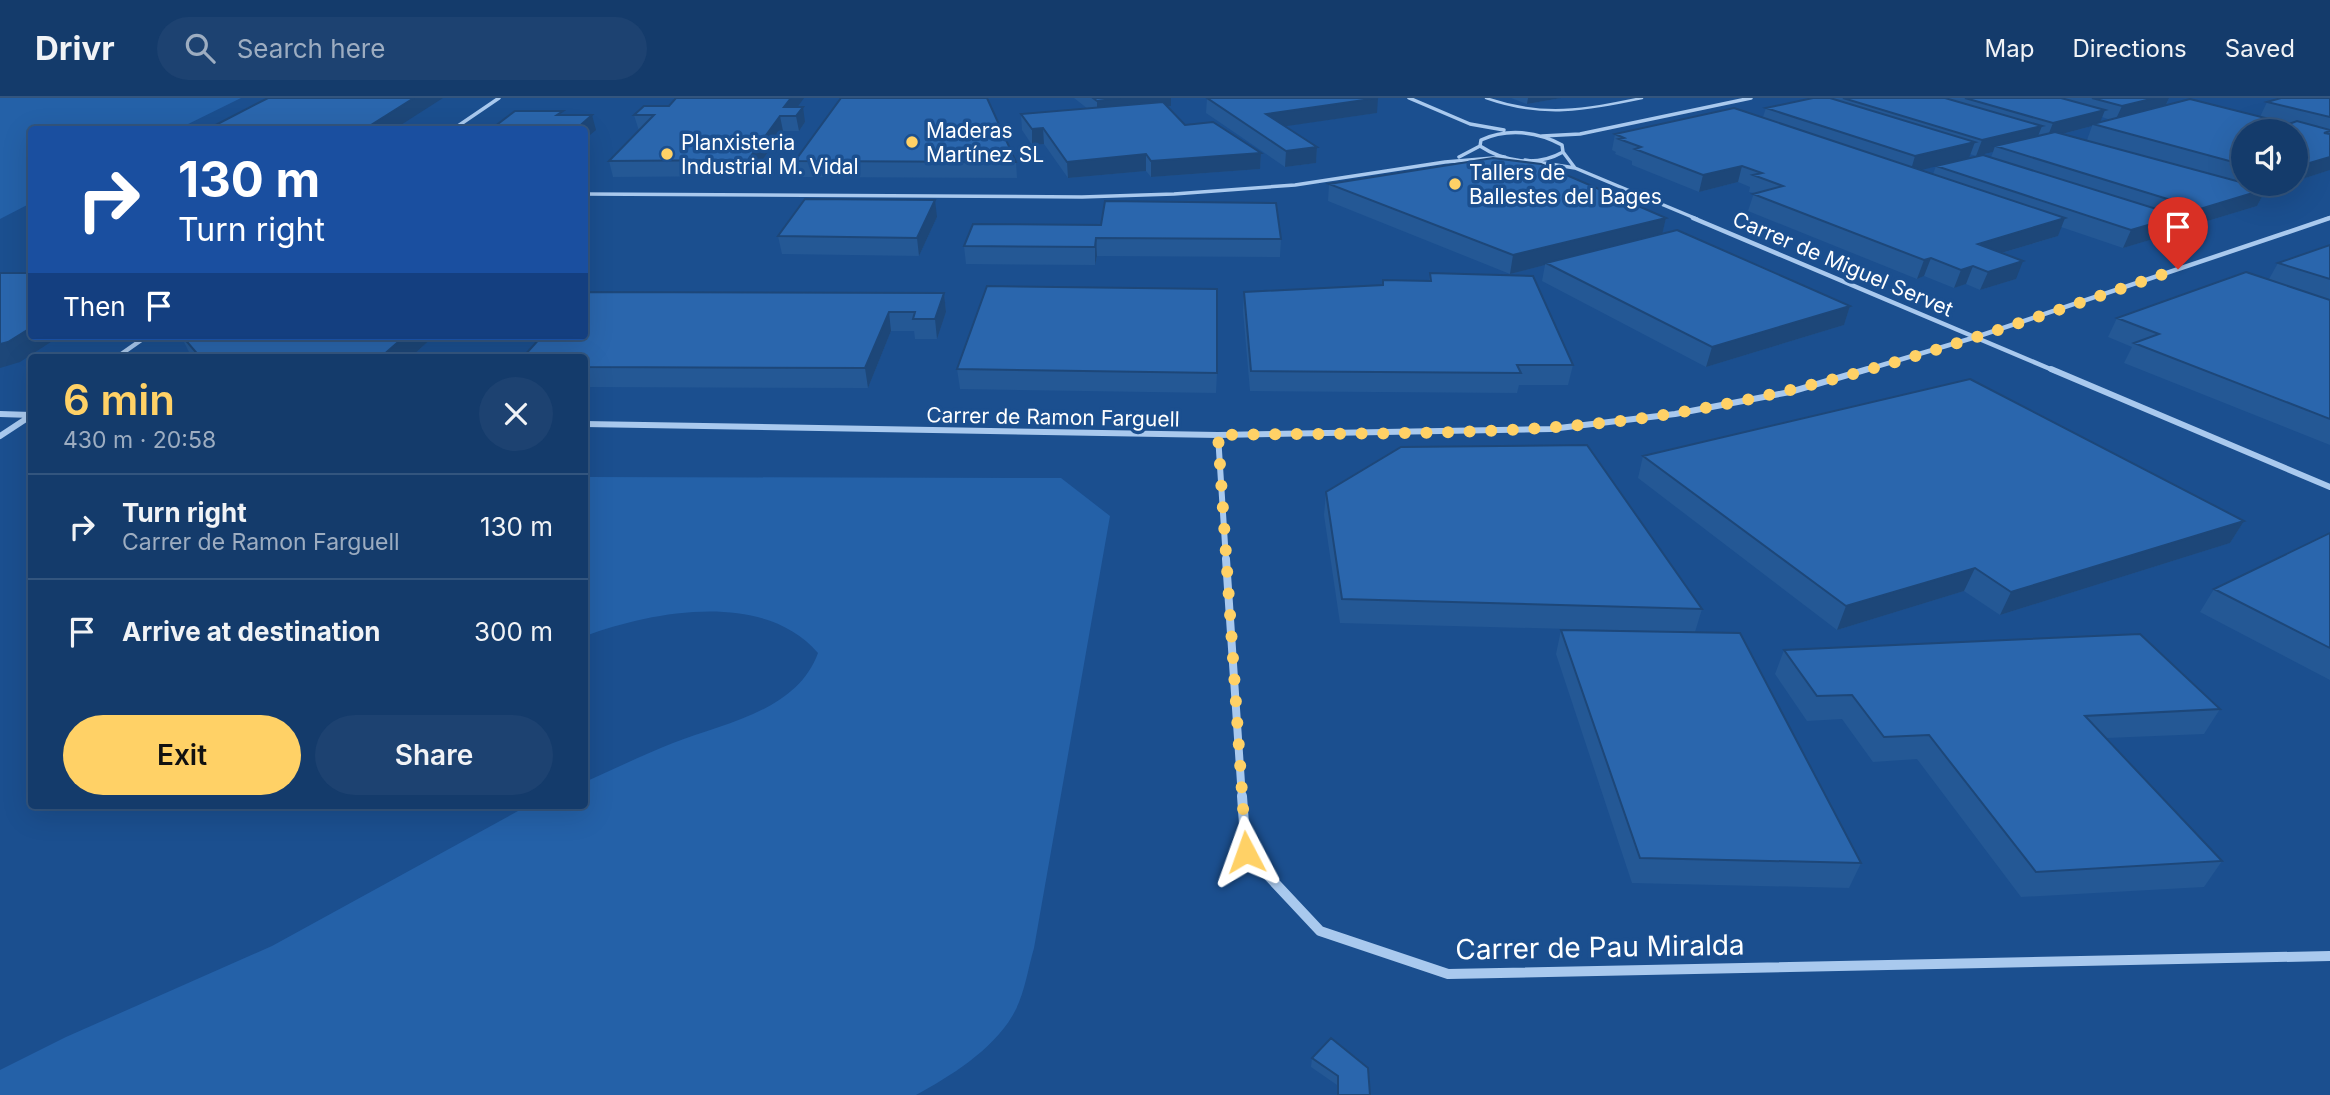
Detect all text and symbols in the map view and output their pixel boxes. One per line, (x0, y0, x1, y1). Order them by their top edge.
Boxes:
search box (157, 17, 647, 80)
text: Drivr (35, 28, 115, 68)
icon: search (181, 29, 219, 67)
text: Search here (237, 33, 385, 64)
text: Map (1985, 34, 2034, 63)
text: Directions (2072, 34, 2187, 63)
text: Saved (2225, 34, 2295, 63)
place label: Maderas Martínez SL (926, 118, 1044, 167)
map controls (2231, 119, 2308, 196)
button: sound (2231, 119, 2308, 196)
place label: Planxisteria Industrial M. Vidal (681, 130, 859, 179)
marker: Maderas Martínez SL (904, 134, 920, 150)
marker: Planxisteria Industrial M. Vidal (659, 146, 675, 162)
text: 130 m (178, 150, 320, 209)
icon: right (63, 154, 154, 245)
place label: Tallers de Ballestes del Bages (1469, 160, 1662, 209)
marker: Tallers de Ballestes del Bages (1447, 176, 1463, 192)
pin (2148, 197, 2208, 269)
street label: Carrer de Miguel Servet (1729, 206, 1957, 322)
icon: arrive (2159, 208, 2197, 246)
text: Turn right (178, 210, 325, 249)
icon: arrive (140, 287, 178, 325)
text: Then (63, 291, 126, 322)
text: 6 min (63, 374, 175, 425)
button: close (479, 377, 553, 451)
street label: Carrer de Ramon Farguell (926, 402, 1180, 432)
text: 430 m · 20:58 (63, 426, 216, 454)
text: Turn right (122, 497, 247, 528)
icon: right (63, 508, 101, 546)
text: 130 m (480, 511, 553, 542)
text: Carrer de Ramon Farguell (122, 528, 400, 556)
icon: arrive (63, 613, 101, 651)
text: Arrive at destination (122, 616, 381, 647)
text: 300 m (474, 616, 553, 647)
button: Exit (63, 715, 301, 795)
button: Share (315, 715, 553, 795)
position arrow (1209, 815, 1283, 889)
street label: Carrer de Pau Miralda (1455, 927, 1745, 967)

